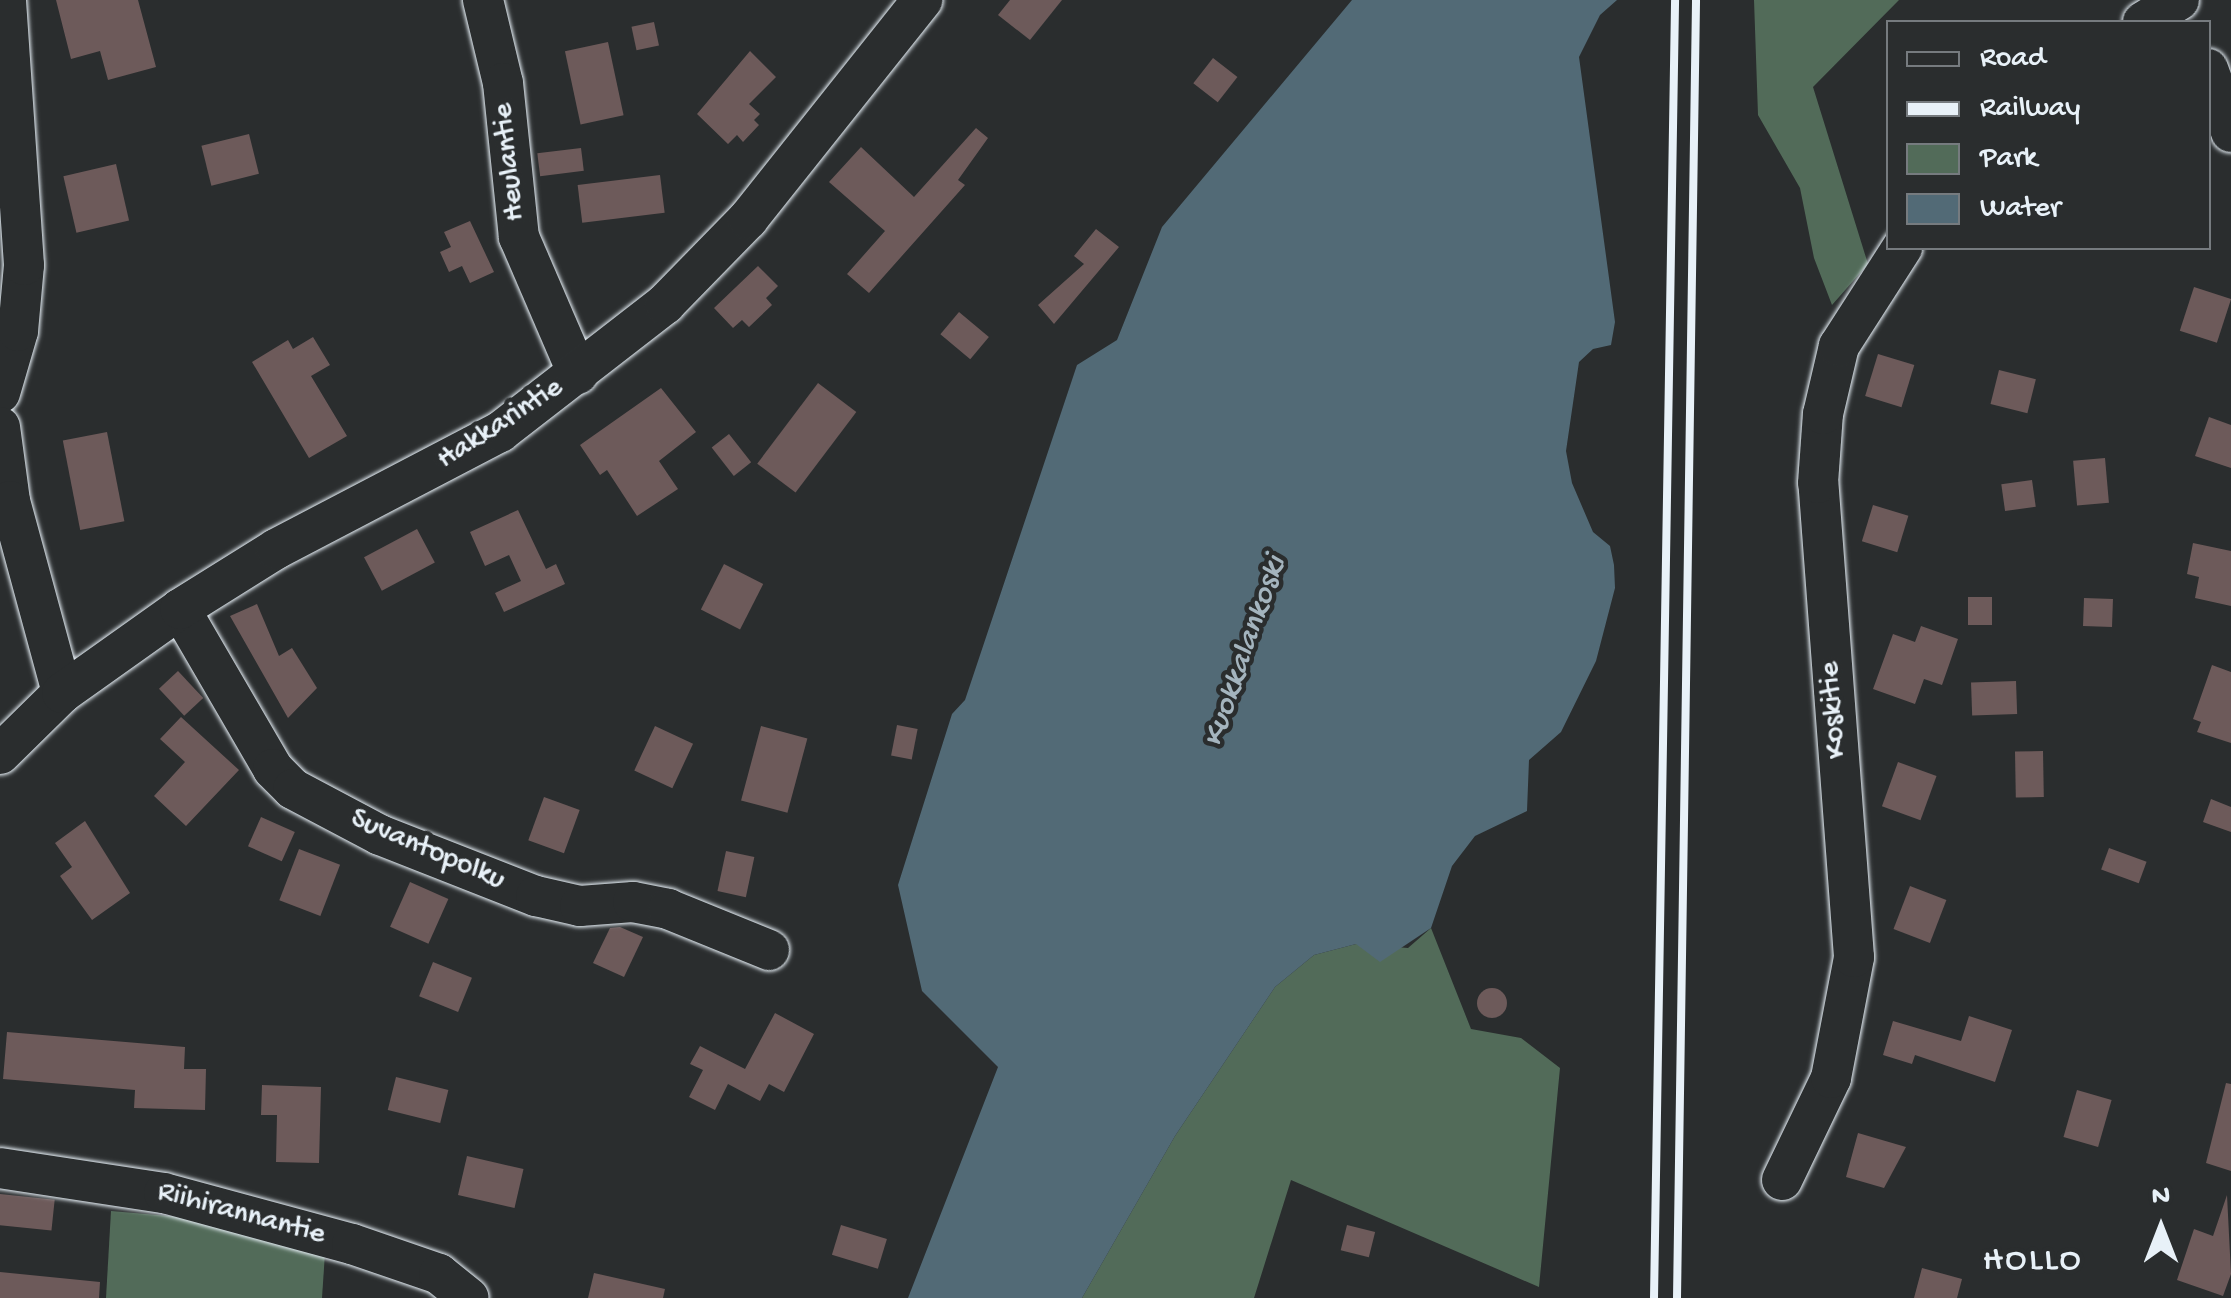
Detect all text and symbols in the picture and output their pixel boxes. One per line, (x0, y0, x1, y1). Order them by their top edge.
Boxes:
legend (1886, 20, 2211, 250)
text: Road (1980, 42, 2046, 77)
text: Railway (1980, 92, 2080, 127)
street label: Heulantie (487, 101, 535, 223)
text: Park (1980, 142, 2037, 177)
text: Water (1980, 192, 2061, 227)
street label: Hakkarintie (431, 371, 571, 479)
water label: Kuokkalankoski (1195, 551, 1297, 753)
street label: Koskitie (1814, 660, 1856, 760)
street label: Suvantopolku (344, 802, 510, 900)
street label: Riihirannantie (153, 1175, 329, 1255)
north arrow (2111, 1178, 2211, 1278)
text: N (2152, 1181, 2170, 1214)
district label: HOLLO (1983, 1241, 2083, 1283)

